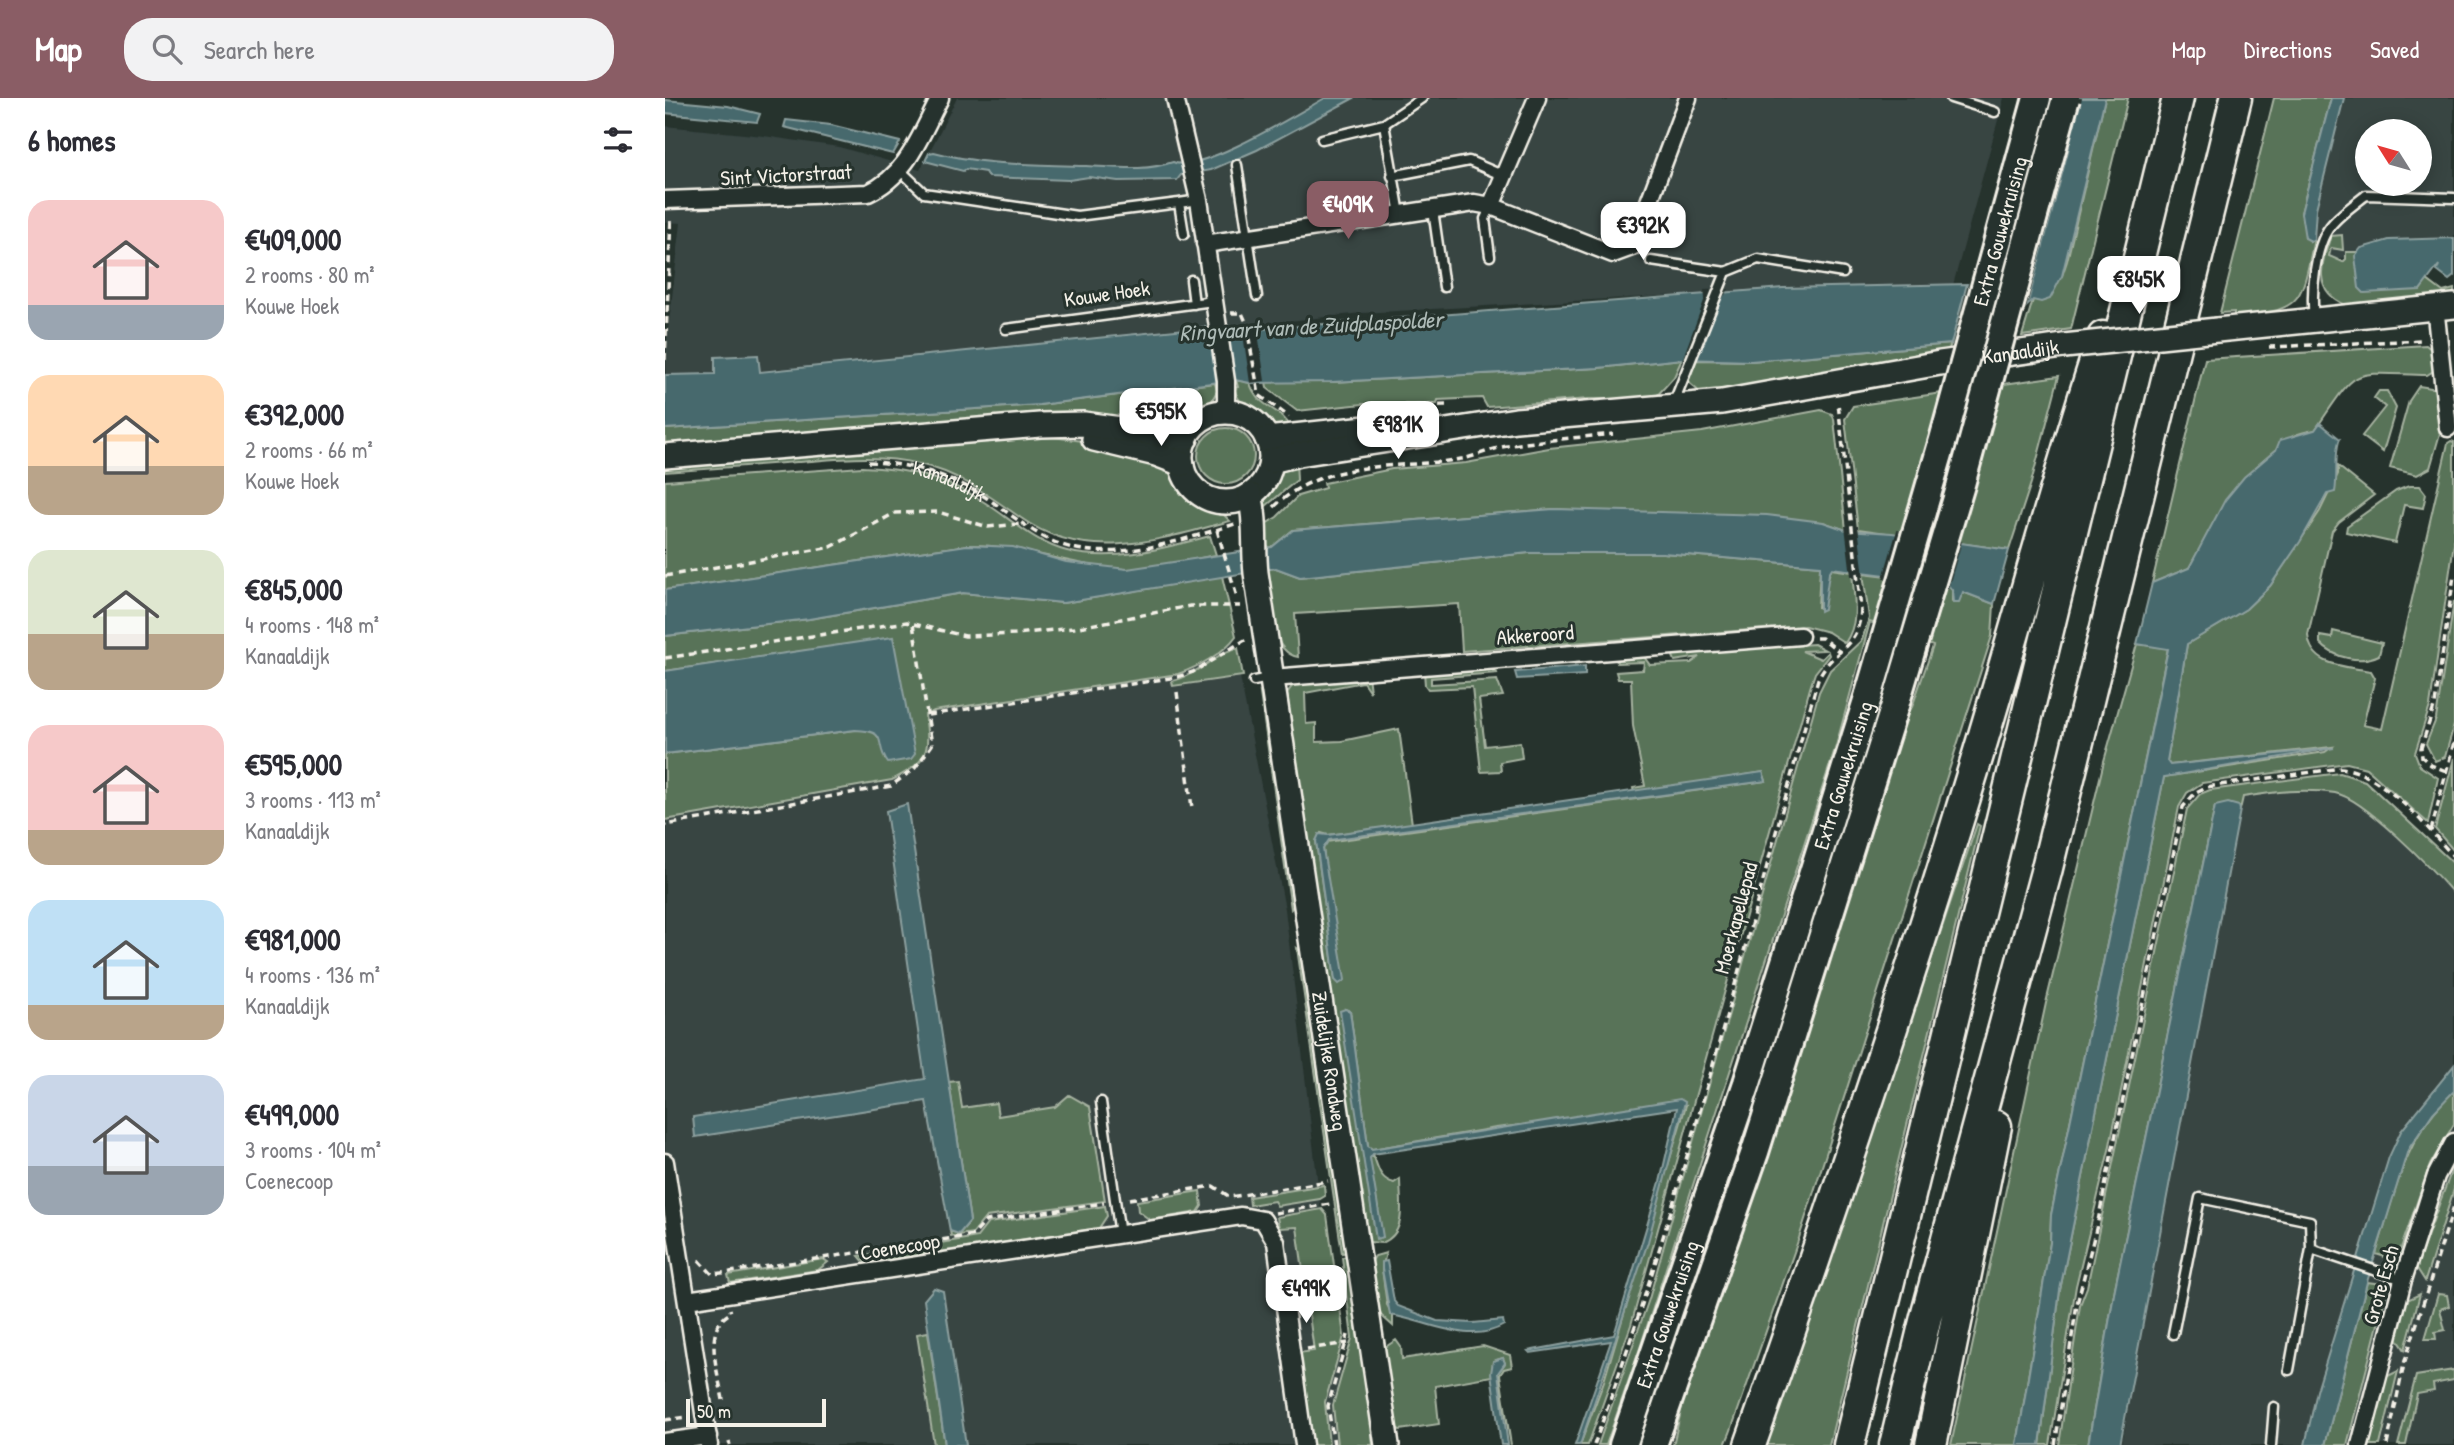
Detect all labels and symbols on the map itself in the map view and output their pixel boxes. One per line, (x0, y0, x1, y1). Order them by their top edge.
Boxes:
north arrow (2355, 119, 2433, 196)
street label: Extra Gouwekruising (1966, 153, 2034, 309)
street label: Sint Victorstraat (720, 157, 853, 192)
pin: €409K (1299, 181, 1397, 241)
pin: €392K (1594, 202, 1692, 262)
pin: €845K (2090, 256, 2188, 316)
street label: Kouwe Hoek (1062, 273, 1152, 314)
water label: Ringvaart van de Zuidplaspolder (1178, 303, 1447, 349)
street label: Kanaaldijk (1980, 332, 2061, 371)
pin: €595K (1112, 388, 1210, 448)
pin: €981K (1349, 402, 1447, 461)
street label: Kanaaldijk (910, 453, 992, 509)
street label: Akkeroord (1495, 617, 1575, 652)
street label: Extra Gouwekruising (1806, 698, 1880, 853)
street label: Moerkapellepad (1707, 859, 1764, 977)
street label: Zuidelijke Rondweg (1305, 989, 1355, 1133)
street label: Coenecoop (858, 1226, 942, 1267)
street label: Extra Gouwekruising (1629, 1237, 1706, 1392)
street label: Grote Esch (2355, 1242, 2406, 1328)
pin: €499K (1257, 1266, 1355, 1325)
scale bar (686, 1396, 826, 1428)

